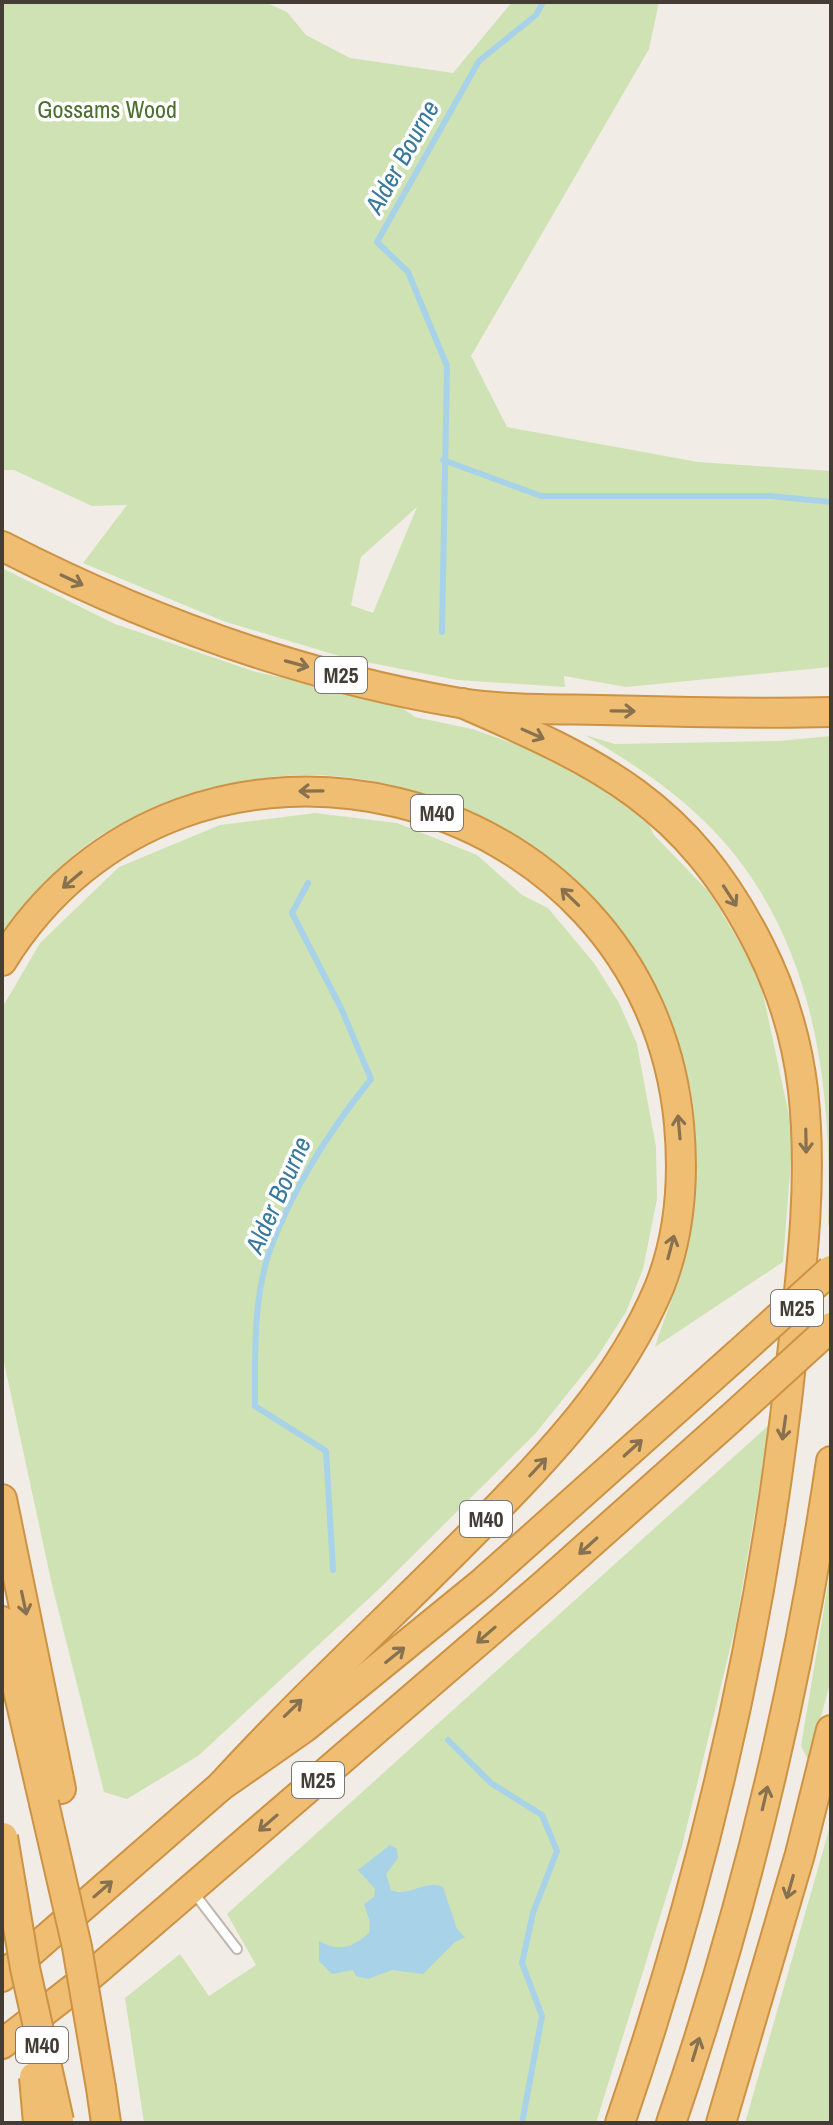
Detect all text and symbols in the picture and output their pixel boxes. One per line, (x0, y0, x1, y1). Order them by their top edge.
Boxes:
park label: Gossams Wood (37, 93, 177, 125)
water label: Alder Bourne (356, 94, 447, 221)
one-way arrow (60, 573, 84, 588)
road number: M25 (315, 657, 367, 693)
one-way arrow (283, 658, 309, 673)
one-way arrow (609, 703, 636, 718)
one-way arrow (521, 727, 545, 742)
one-way arrow (298, 783, 325, 798)
road number: M40 (411, 795, 463, 831)
one-way arrow (62, 871, 83, 889)
one-way arrow (722, 885, 738, 907)
one-way arrow (560, 887, 580, 906)
one-way arrow (671, 1114, 686, 1141)
one-way arrow (798, 1127, 814, 1154)
water label: Alder Bourne (236, 1131, 319, 1260)
one-way arrow (665, 1235, 680, 1261)
road number: M25 (771, 1290, 823, 1326)
one-way arrow (776, 1415, 791, 1440)
one-way arrow (623, 1439, 643, 1457)
one-way arrow (528, 1457, 546, 1477)
road number: M40 (460, 1501, 512, 1537)
one-way arrow (579, 1536, 599, 1554)
one-way arrow (17, 1589, 32, 1615)
one-way arrow (477, 1626, 497, 1644)
one-way arrow (384, 1646, 405, 1663)
one-way arrow (283, 1699, 302, 1718)
road number: M25 (292, 1762, 344, 1798)
one-way arrow (758, 1786, 773, 1812)
one-way arrow (258, 1814, 278, 1832)
one-way arrow (782, 1873, 797, 1899)
one-way arrow (93, 1880, 113, 1898)
road number: M40 (16, 2027, 68, 2063)
one-way arrow (689, 2036, 704, 2062)

